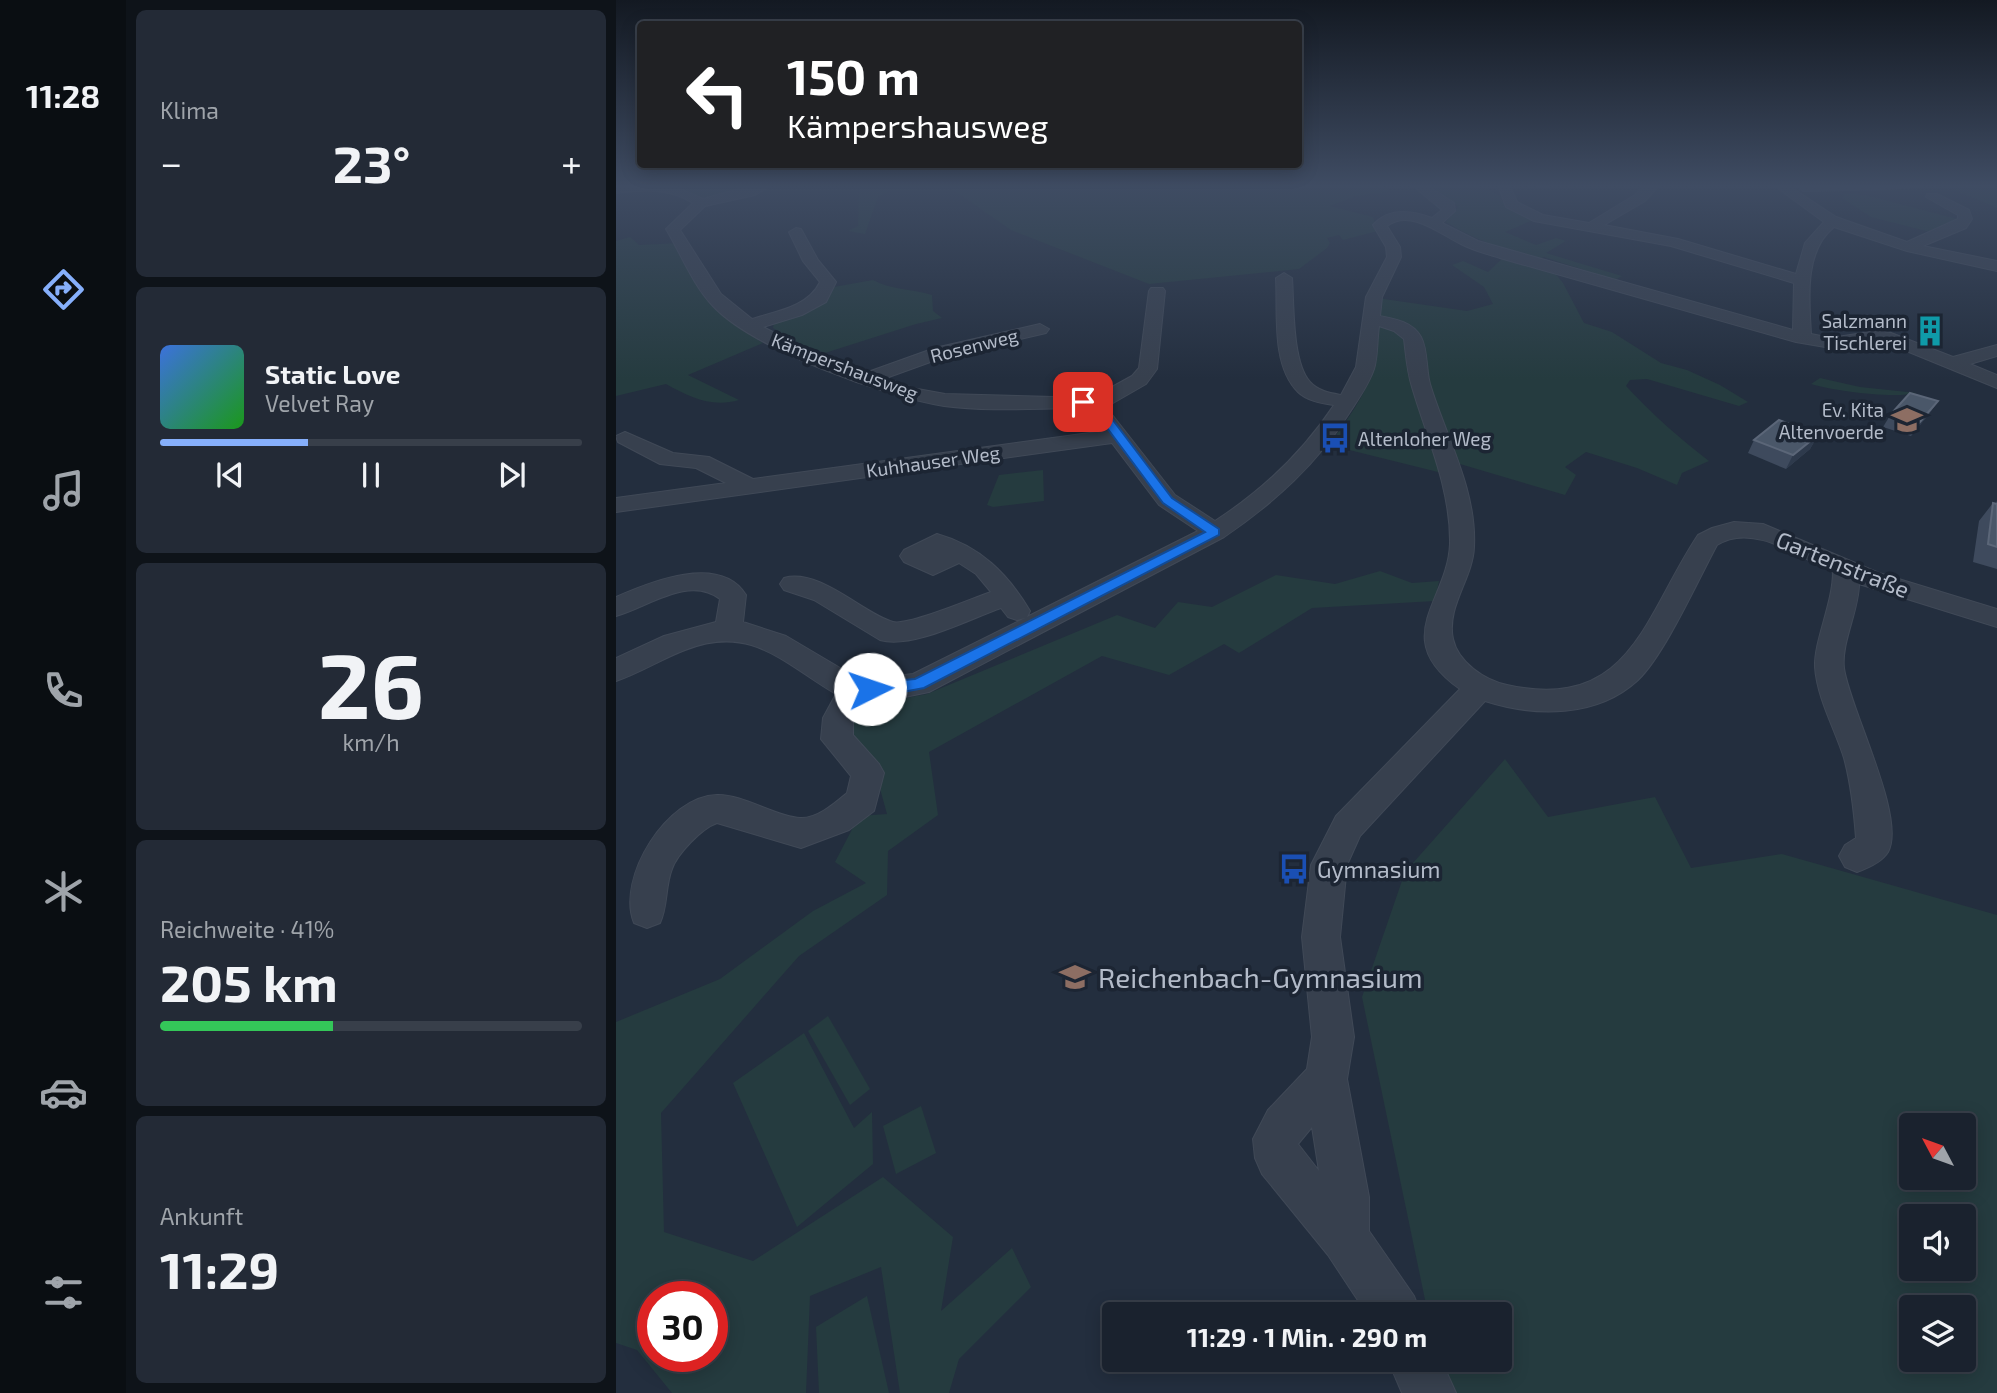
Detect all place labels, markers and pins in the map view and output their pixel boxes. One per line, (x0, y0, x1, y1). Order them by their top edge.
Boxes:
place label: Salzmann Tischlerei (1821, 309, 1907, 354)
building icon: Salzmann Tischlerei (1913, 314, 1947, 348)
pin (1053, 372, 1113, 432)
place label: Ev. Kita Altenvoerde (1779, 398, 1884, 443)
school or university icon: Ev. Kita Altenvoerde (1890, 403, 1924, 437)
bus stop icon: Altenloher Weg (1318, 421, 1352, 455)
place label: Altenloher Weg (1358, 427, 1492, 450)
bus stop icon: Gymnasium (1277, 852, 1311, 886)
place label: Gymnasium (1317, 855, 1440, 883)
school or university icon: Reichenbach-Gymnasium (1058, 960, 1092, 994)
place label: Reichenbach-Gymnasium (1098, 960, 1423, 994)

